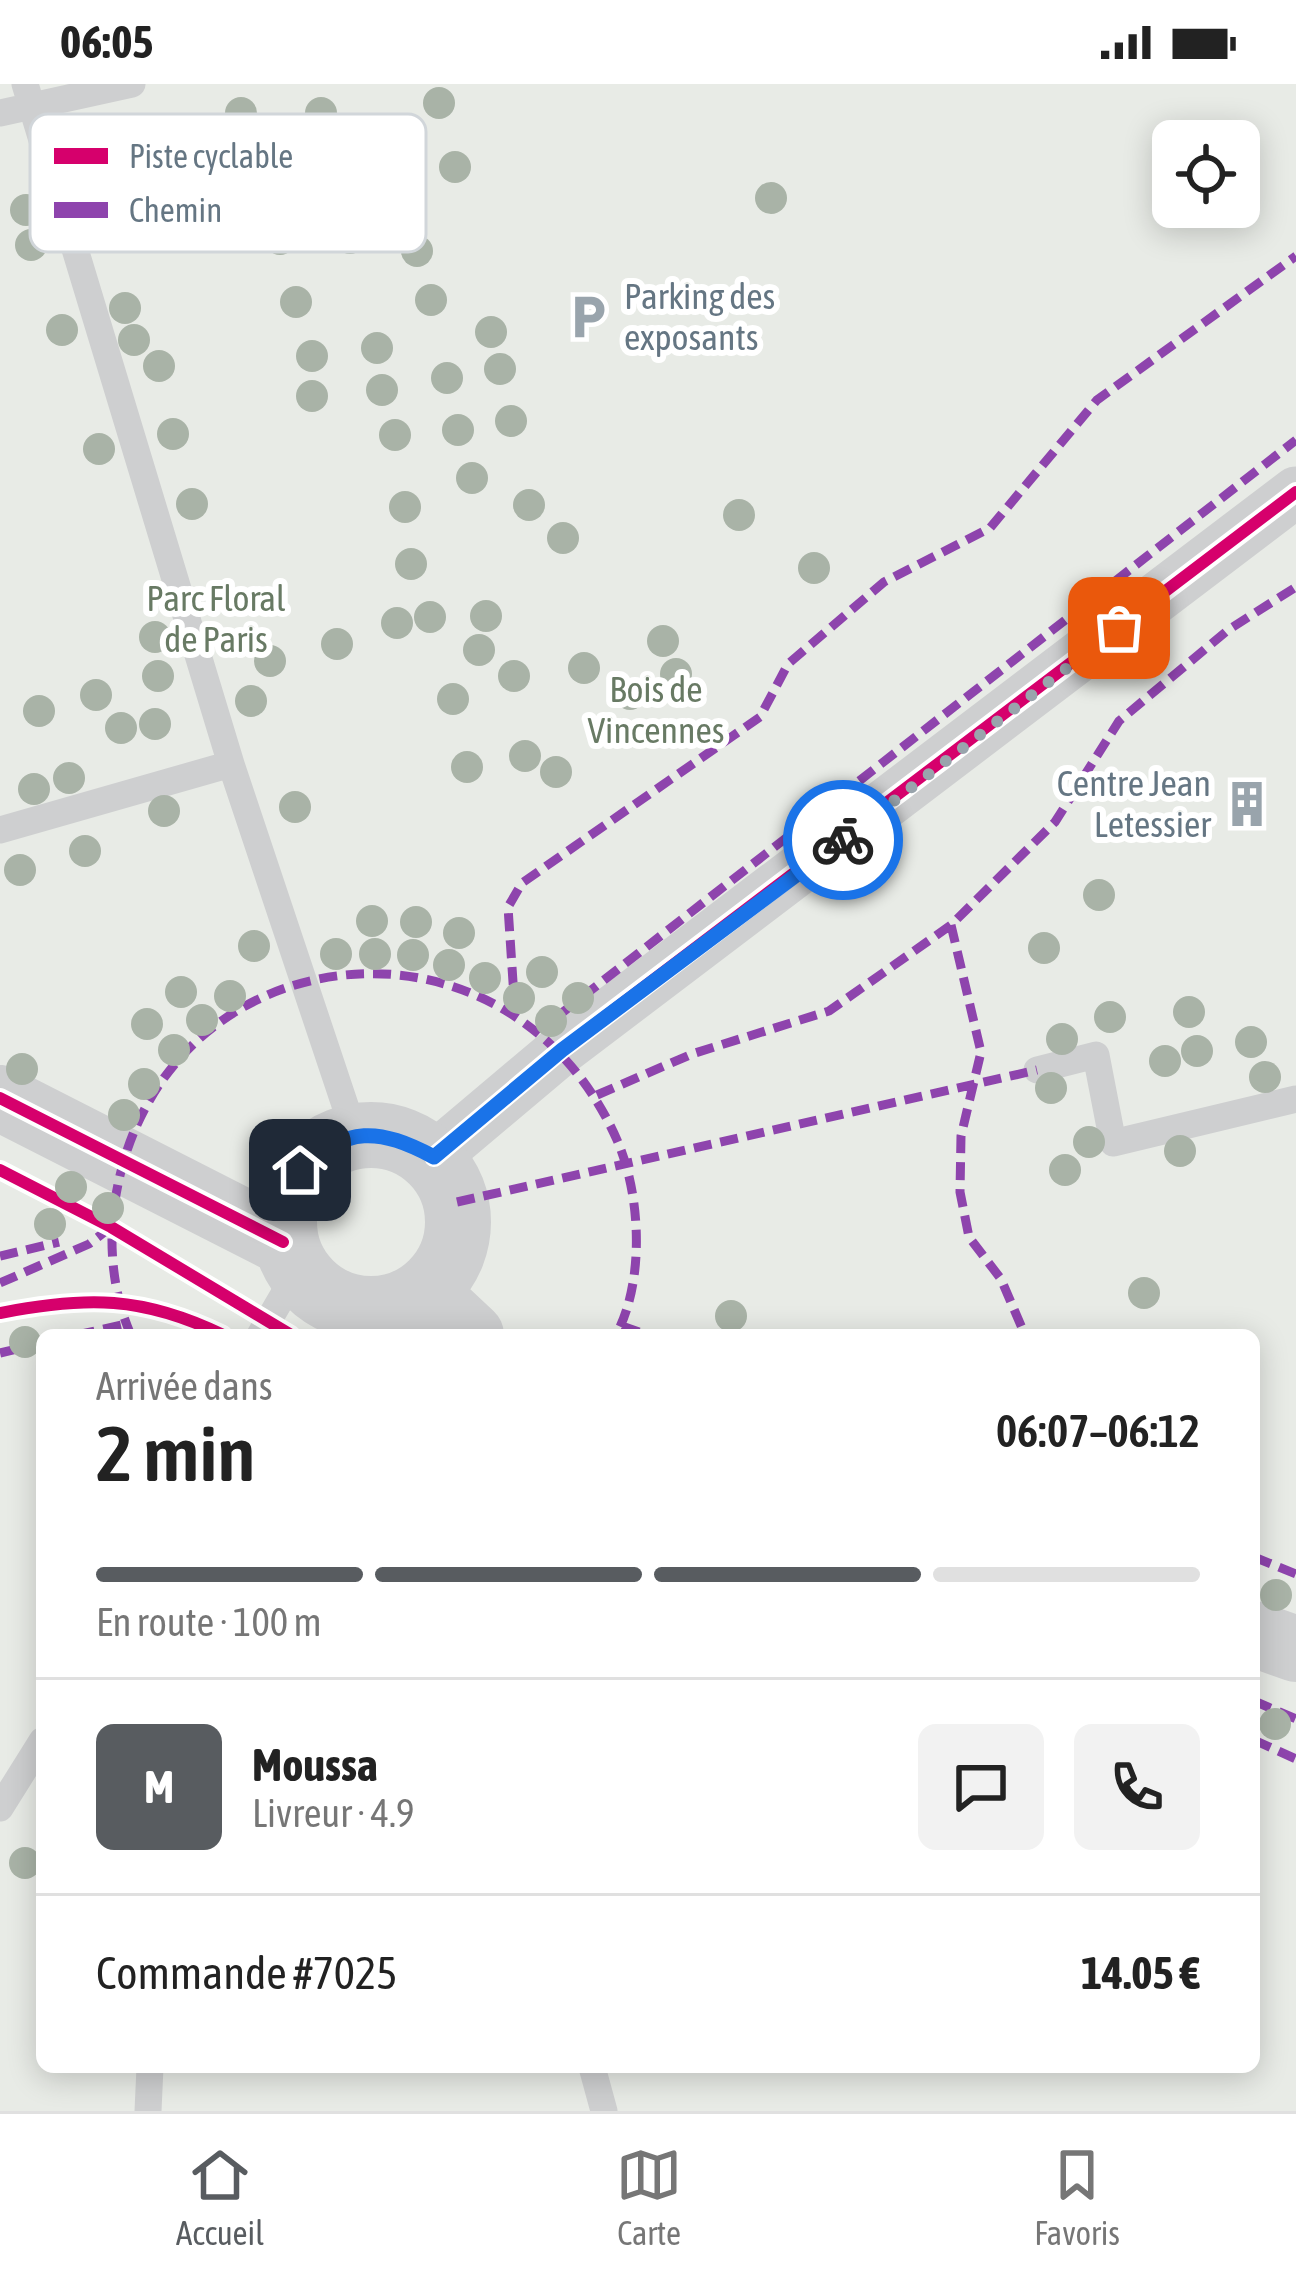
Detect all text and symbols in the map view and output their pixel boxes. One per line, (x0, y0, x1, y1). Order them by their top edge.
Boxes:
text: 06:05 (60, 16, 154, 68)
legend (30, 114, 426, 252)
map controls (1152, 120, 1260, 228)
button: locate (1152, 120, 1260, 228)
text: Piste cyclable (129, 137, 293, 175)
text: Chemin (129, 191, 222, 229)
place label: Parking des exposants (624, 275, 775, 358)
parking icon: Parking des exposants (563, 292, 613, 342)
park label: Parc Floral de Paris (146, 577, 286, 660)
pin (1068, 577, 1170, 679)
icon: bag (1086, 595, 1152, 661)
park label: Bois de Vincennes (587, 668, 725, 751)
place label: Centre Jean Letessier (1057, 762, 1212, 845)
building icon: Centre Jean Letessier (1222, 779, 1272, 829)
courier (783, 780, 903, 900)
icon: bike (810, 807, 876, 873)
pin (249, 1119, 351, 1221)
icon: home (267, 1137, 333, 1203)
text: Arrivée dans (96, 1364, 273, 1408)
text: 06:07–06:12 (996, 1405, 1200, 1457)
text: 2 min (96, 1408, 255, 1498)
text: En route · 100 m (96, 1600, 322, 1644)
button: chat (918, 1724, 1044, 1850)
button: phone (1074, 1724, 1200, 1850)
text: Moussa (252, 1739, 378, 1791)
text: M (144, 1761, 174, 1813)
text: Livreur · 4.9 (252, 1791, 414, 1835)
text: Commande #7025 (96, 1947, 397, 1999)
text: 14.05 € (1081, 1947, 1200, 1999)
tab: Accueil (176, 2142, 264, 2252)
tab: Carte (616, 2142, 682, 2252)
tab: Favoris (1034, 2142, 1120, 2252)

